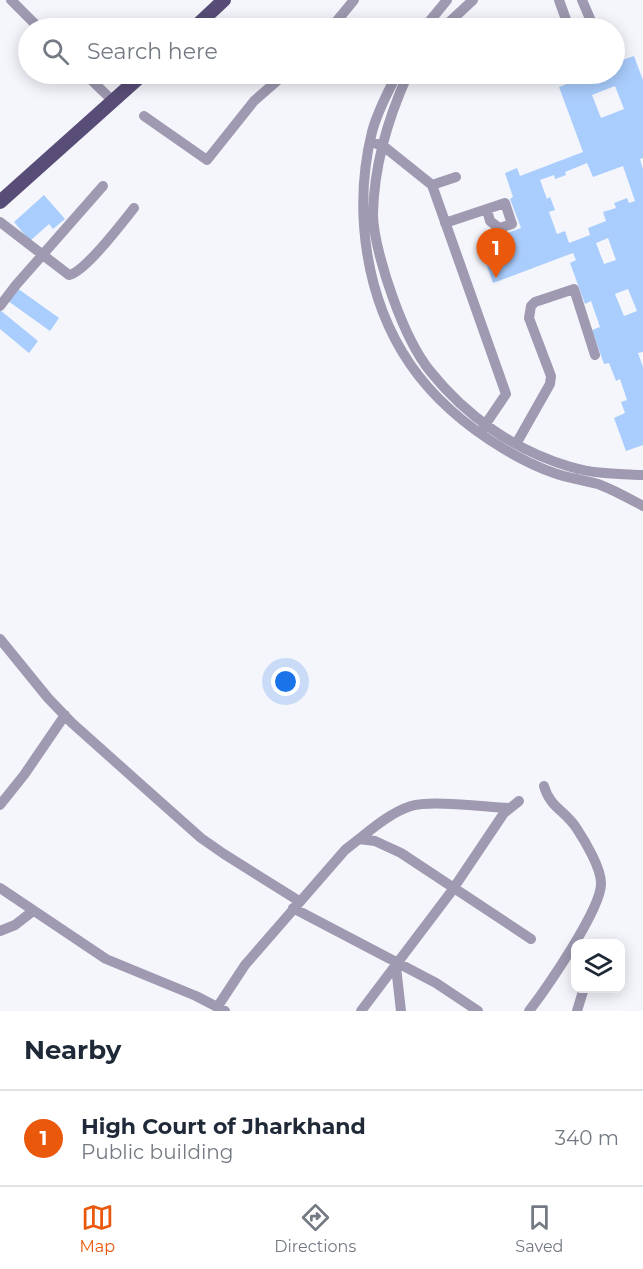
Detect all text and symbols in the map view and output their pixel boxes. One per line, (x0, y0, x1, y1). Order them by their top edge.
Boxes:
search box (18, 18, 625, 84)
icon: search (39, 35, 72, 68)
text: Search here (87, 38, 218, 65)
pin: 1 (476, 228, 516, 278)
your location (271, 667, 300, 696)
map controls (571, 939, 625, 993)
button: layers (571, 939, 625, 993)
text: Nearby (24, 1034, 121, 1066)
text: High Court of Jharkhand (81, 1113, 366, 1140)
text: 1 (40, 1126, 47, 1150)
text: 340 m (555, 1126, 619, 1150)
text: Public building (81, 1140, 234, 1164)
tab: Map (80, 1201, 115, 1256)
tab: Directions (274, 1201, 356, 1256)
tab: Saved (515, 1201, 563, 1256)

